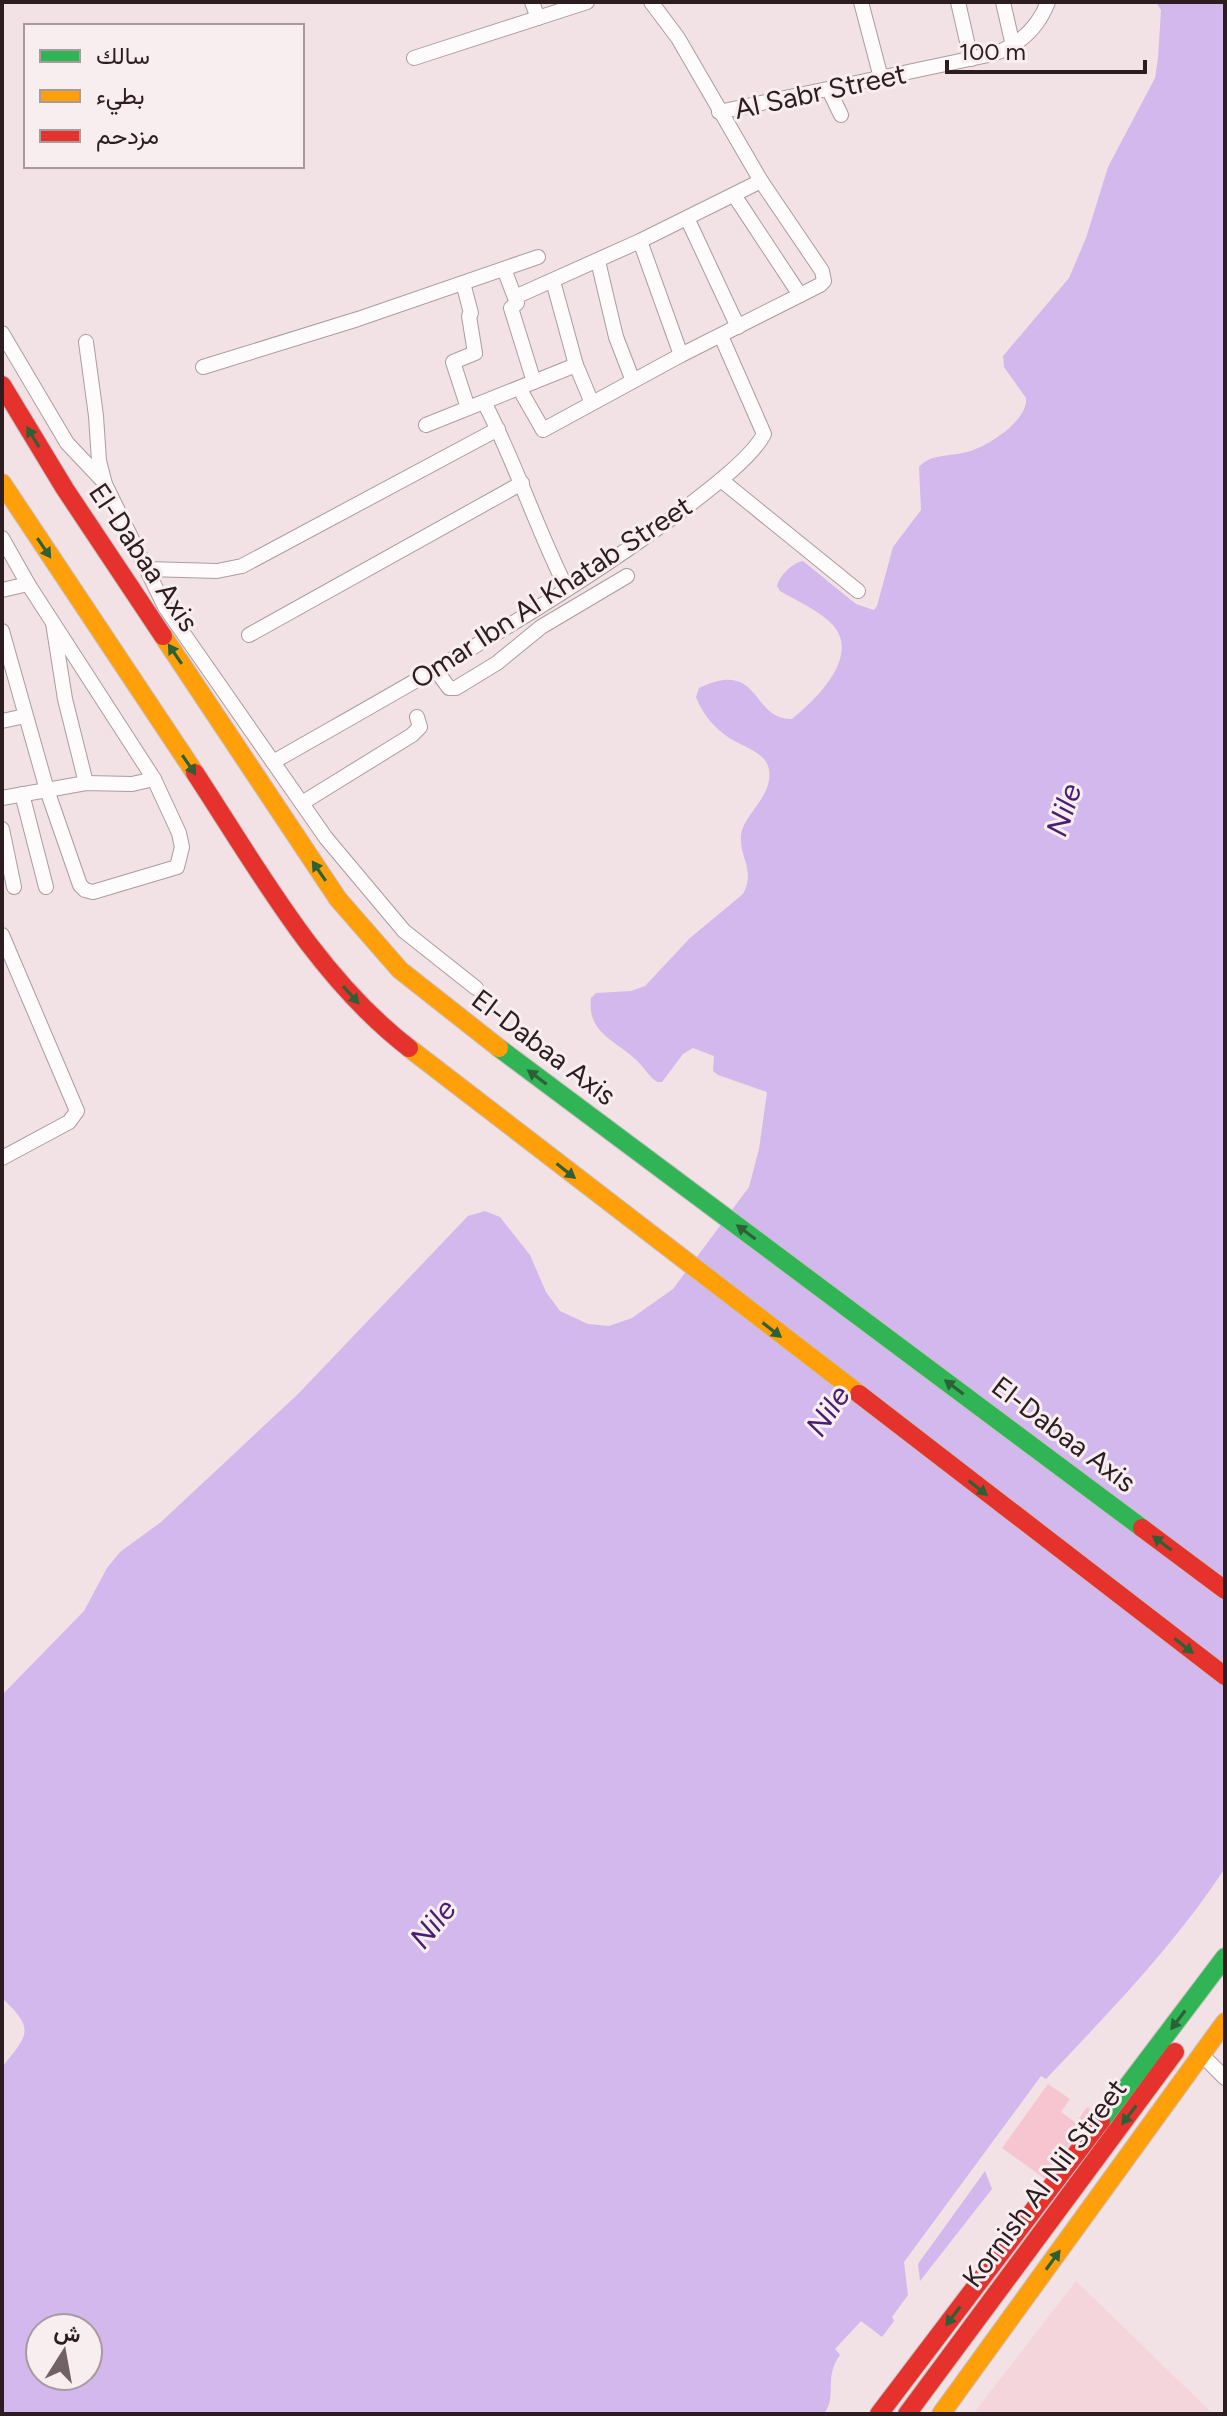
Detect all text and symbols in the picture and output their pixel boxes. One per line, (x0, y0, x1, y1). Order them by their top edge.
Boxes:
legend (24, 24, 304, 168)
scale bar (947, 24, 1145, 74)
text: 100 m (959, 37, 1026, 66)
text: سالك (96, 41, 150, 70)
street label: Al Sabr Street (731, 56, 909, 126)
text: بطيء (96, 81, 145, 115)
text: مزدحم (96, 121, 159, 152)
one-way arrow (27, 426, 41, 448)
street label: El-Dabaa Axis (82, 476, 206, 638)
street label: Omar Ibn Al Khatab Street (404, 488, 698, 696)
one-way arrow (36, 538, 51, 559)
one-way arrow (168, 644, 183, 665)
one-way arrow (181, 754, 196, 775)
water label: Nile (1038, 779, 1089, 841)
one-way arrow (312, 860, 327, 881)
street label: El-Dabaa Axis (465, 982, 623, 1112)
one-way arrow (342, 985, 360, 1004)
one-way arrow (527, 1069, 548, 1085)
one-way arrow (556, 1163, 576, 1179)
one-way arrow (735, 1225, 756, 1240)
one-way arrow (762, 1321, 782, 1337)
street label: El-Dabaa Axis (985, 1369, 1143, 1499)
water label: Nile (797, 1378, 858, 1443)
one-way arrow (944, 1380, 964, 1396)
one-way arrow (968, 1479, 988, 1496)
one-way arrow (1152, 1536, 1173, 1551)
one-way arrow (1174, 1638, 1195, 1654)
water label: Nile (401, 1891, 464, 1956)
one-way arrow (1170, 2009, 1186, 2030)
street label: Kornish Al Nil Street (955, 2072, 1133, 2294)
one-way arrow (1121, 2105, 1137, 2126)
one-way arrow (1045, 2250, 1060, 2271)
one-way arrow (946, 2306, 962, 2326)
north arrow (24, 2312, 104, 2392)
text: ش (52, 2317, 83, 2349)

